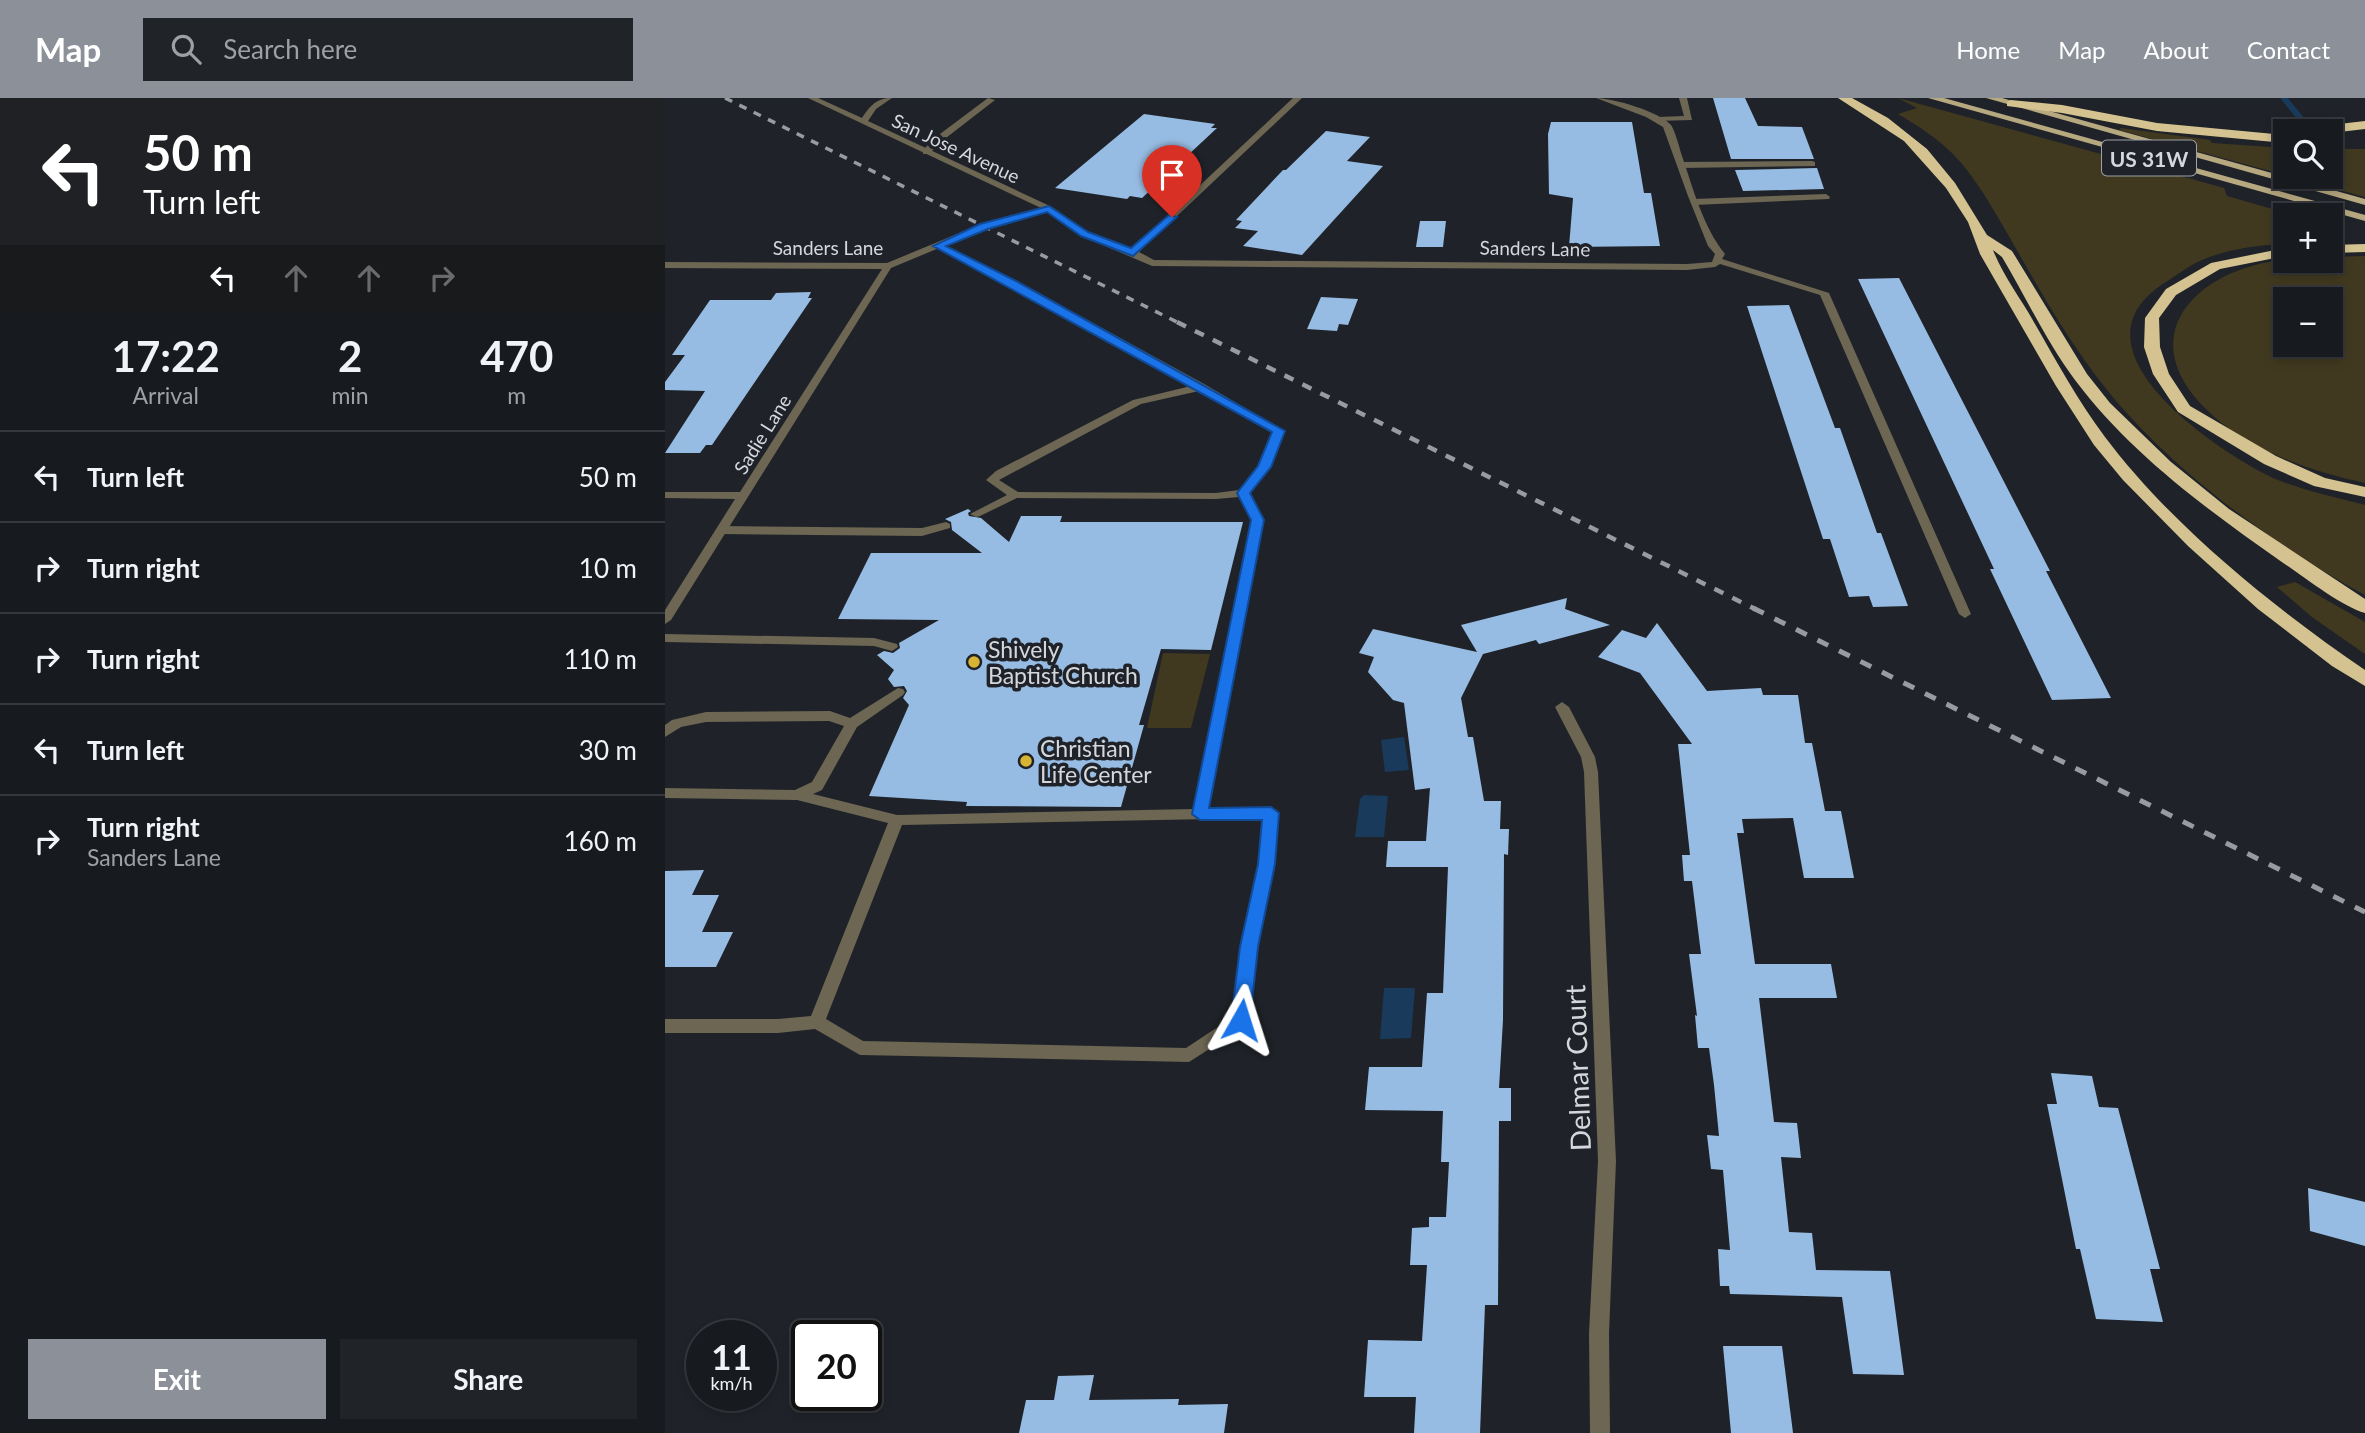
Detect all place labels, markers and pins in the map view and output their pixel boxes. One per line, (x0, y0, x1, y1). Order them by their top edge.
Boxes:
pin (1142, 145, 1202, 217)
place label: Shively Baptist Church (988, 635, 1138, 689)
marker: Shively Baptist Church (966, 654, 982, 670)
place label: Christian Life Center (1040, 734, 1152, 788)
marker: Christian Life Center (1018, 753, 1034, 769)

